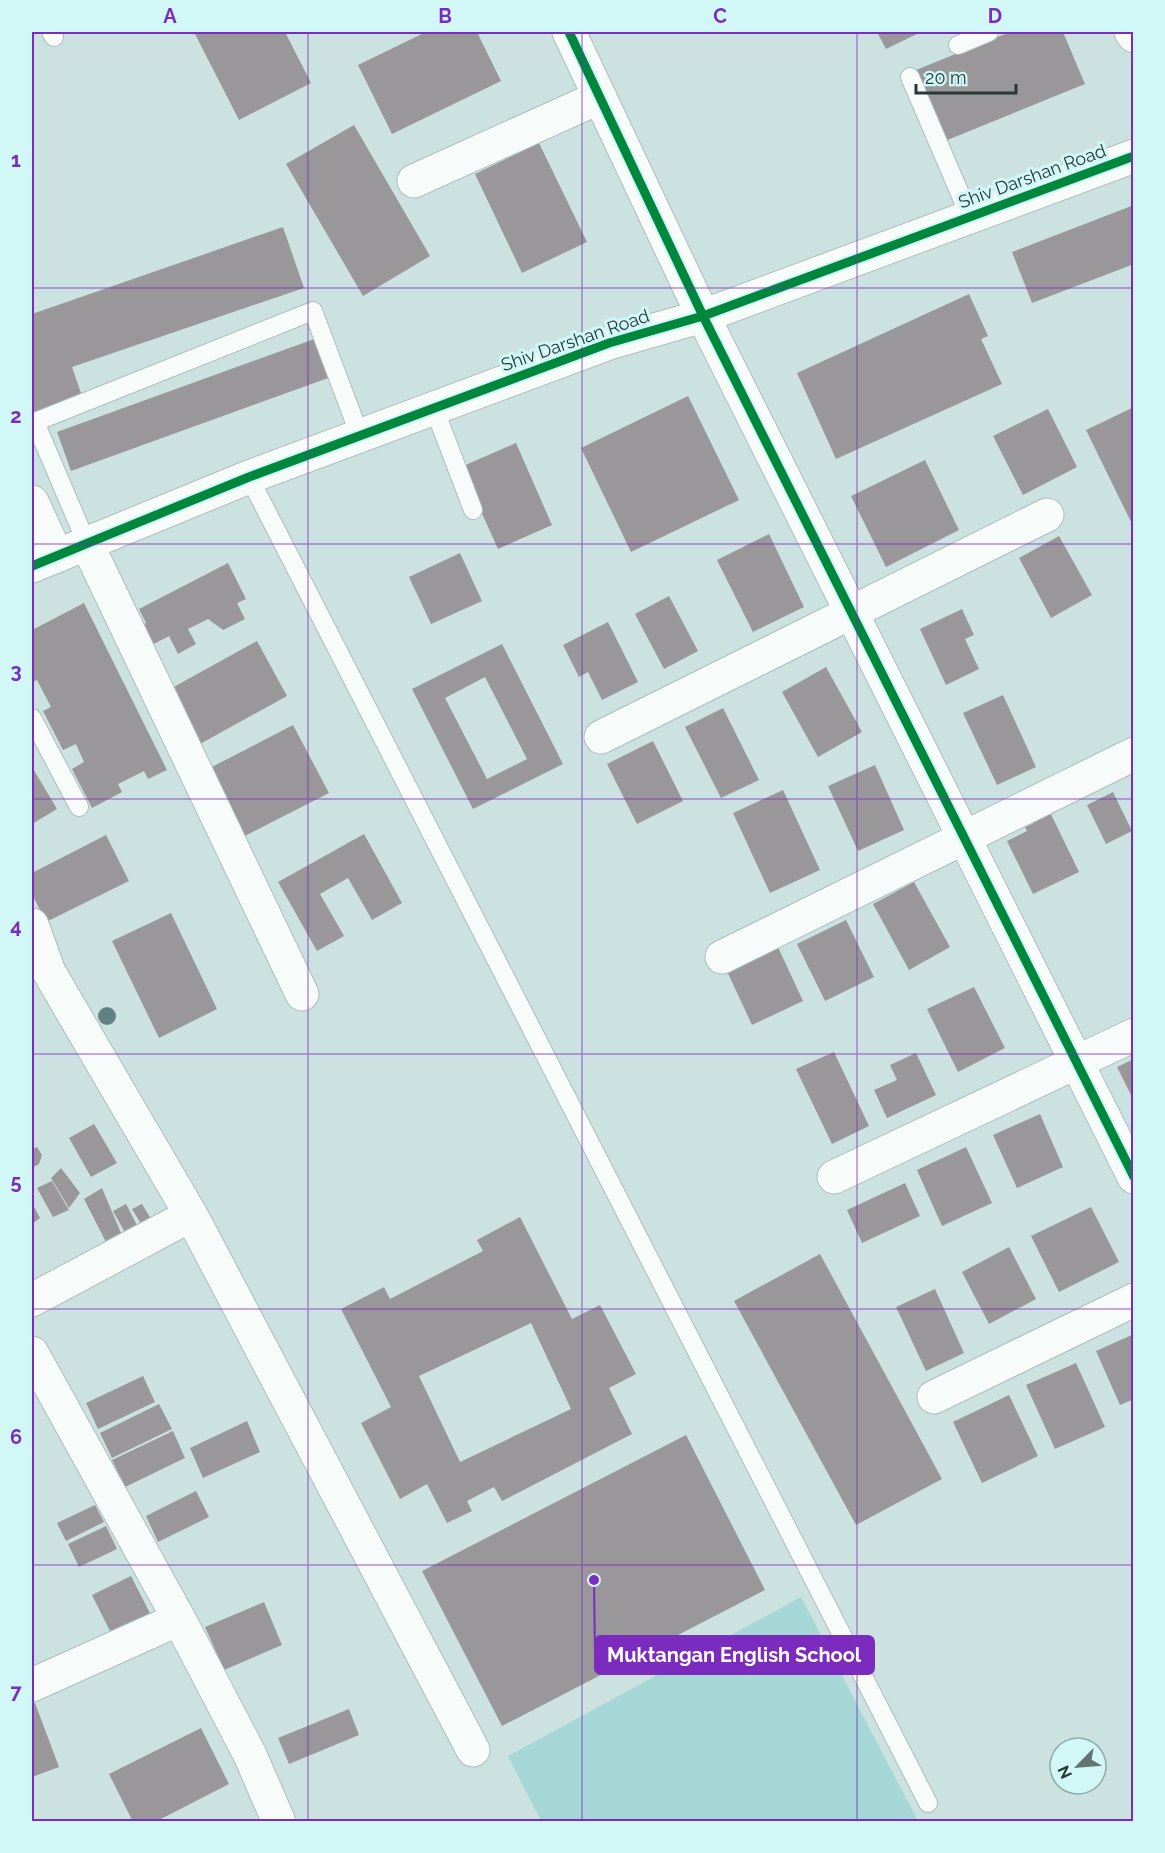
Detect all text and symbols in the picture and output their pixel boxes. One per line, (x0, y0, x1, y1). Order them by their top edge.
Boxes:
text: A (163, 4, 177, 28)
text: B (438, 4, 452, 28)
text: C (713, 4, 727, 28)
text: D (988, 4, 1002, 28)
scale bar (916, 57, 1016, 95)
text: 20 m (925, 67, 967, 88)
street label: Shiv Darshan Road (955, 140, 1109, 212)
text: 1 (11, 148, 21, 172)
street label: Shiv Darshan Road (498, 305, 652, 375)
text: 2 (10, 404, 22, 428)
text: 3 (10, 659, 22, 683)
text: 4 (10, 914, 22, 938)
text: 5 (10, 1170, 22, 1194)
text: 6 (10, 1425, 22, 1449)
callout: Muktangan English School (595, 1636, 874, 1674)
text: Muktangan English School (607, 1643, 862, 1667)
text: 7 (10, 1680, 22, 1704)
north arrow (1048, 1736, 1108, 1796)
text: N (1054, 1763, 1076, 1782)

